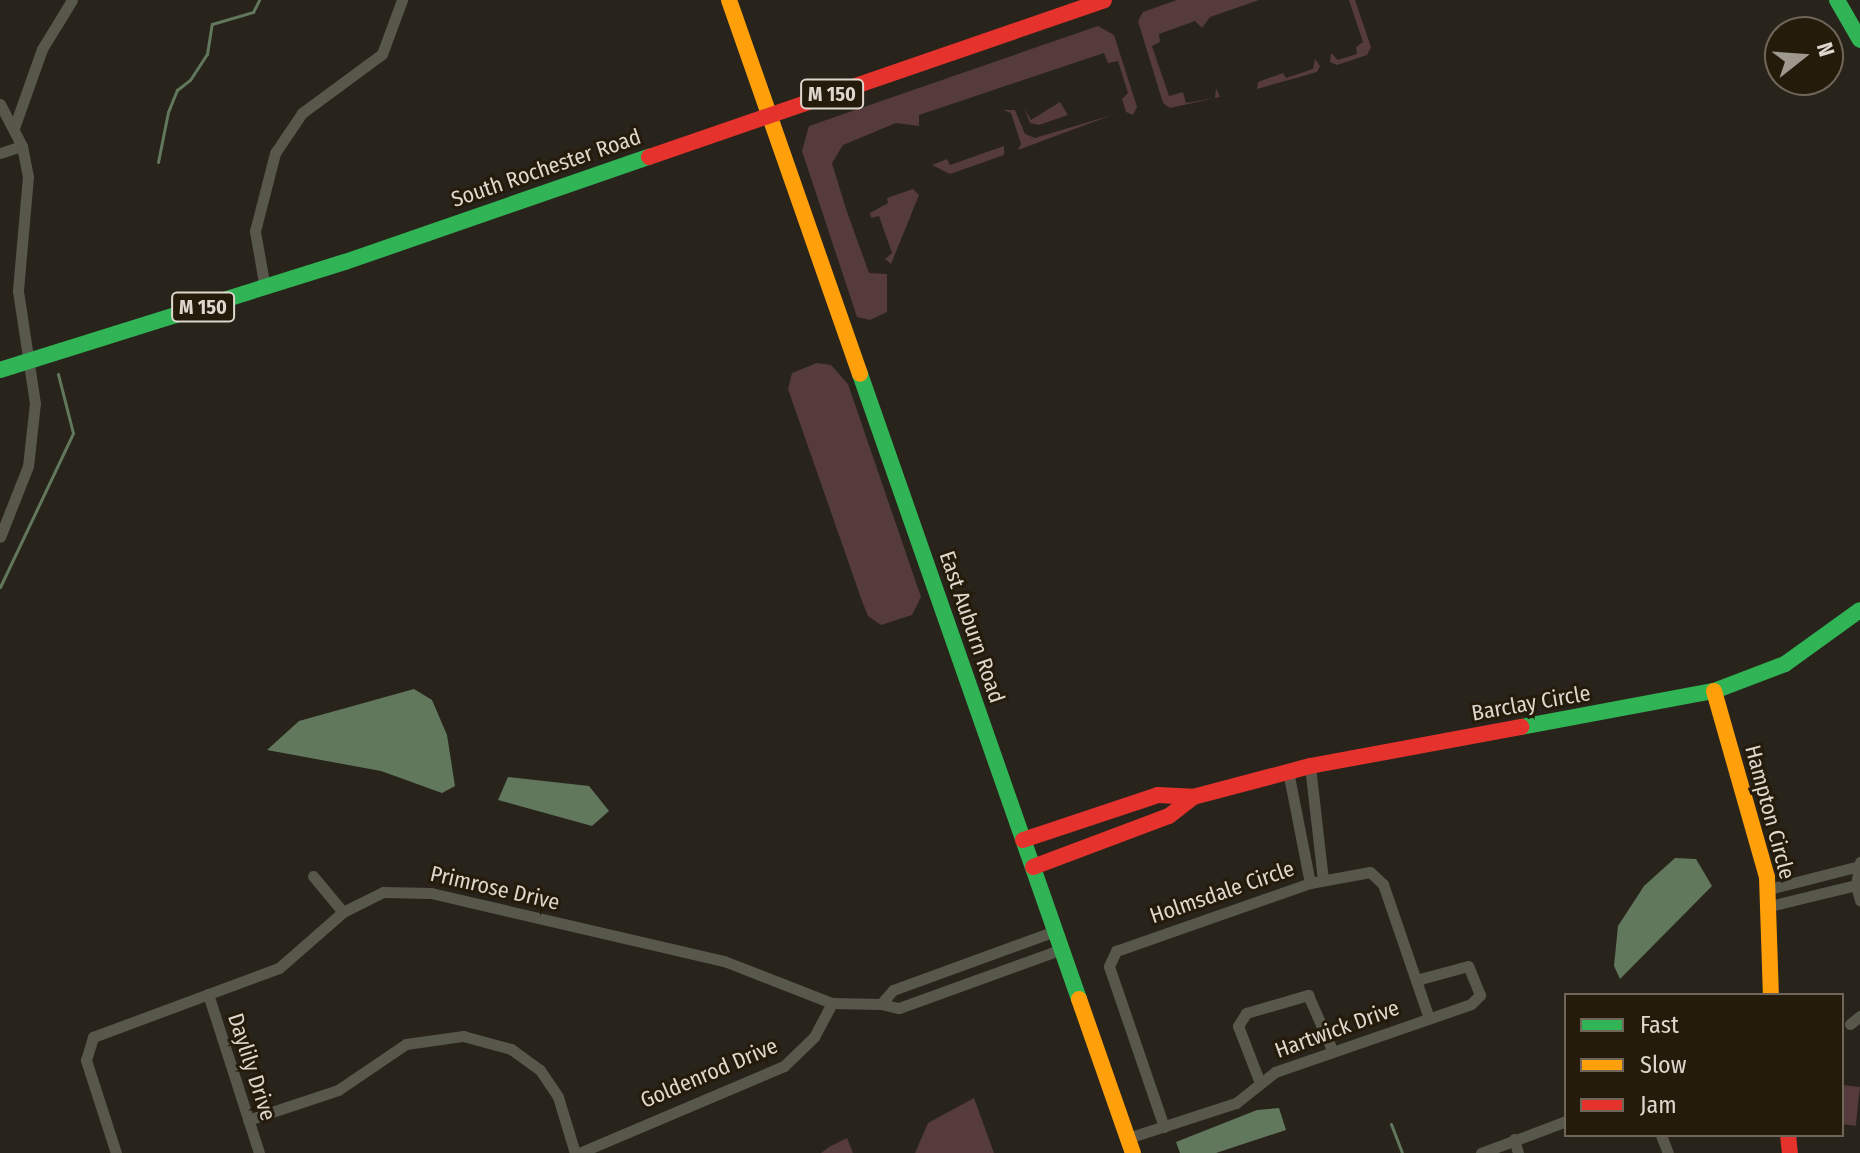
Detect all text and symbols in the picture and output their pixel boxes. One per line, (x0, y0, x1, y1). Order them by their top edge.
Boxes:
north arrow (1764, 16, 1844, 96)
text: N (1811, 39, 1840, 60)
road number: M 150 (800, 78, 864, 110)
street label: South Rochester Road (448, 123, 644, 213)
road number: M 150 (171, 291, 235, 323)
street label: East Auburn Road (934, 548, 1010, 706)
street label: Barclay Circle (1470, 680, 1592, 726)
street label: Hampton Circle (1739, 742, 1801, 882)
street label: Holmsdale Circle (1146, 855, 1298, 929)
street label: Primrose Drive (428, 860, 562, 916)
legend (1564, 993, 1844, 1137)
street label: Hartwick Drive (1271, 994, 1403, 1064)
street label: Daylily Drive (222, 1010, 282, 1124)
text: Fast (1640, 1011, 1679, 1039)
street label: Goldenrod Drive (637, 1032, 781, 1114)
text: Slow (1640, 1051, 1686, 1079)
text: Jam (1640, 1091, 1677, 1119)

